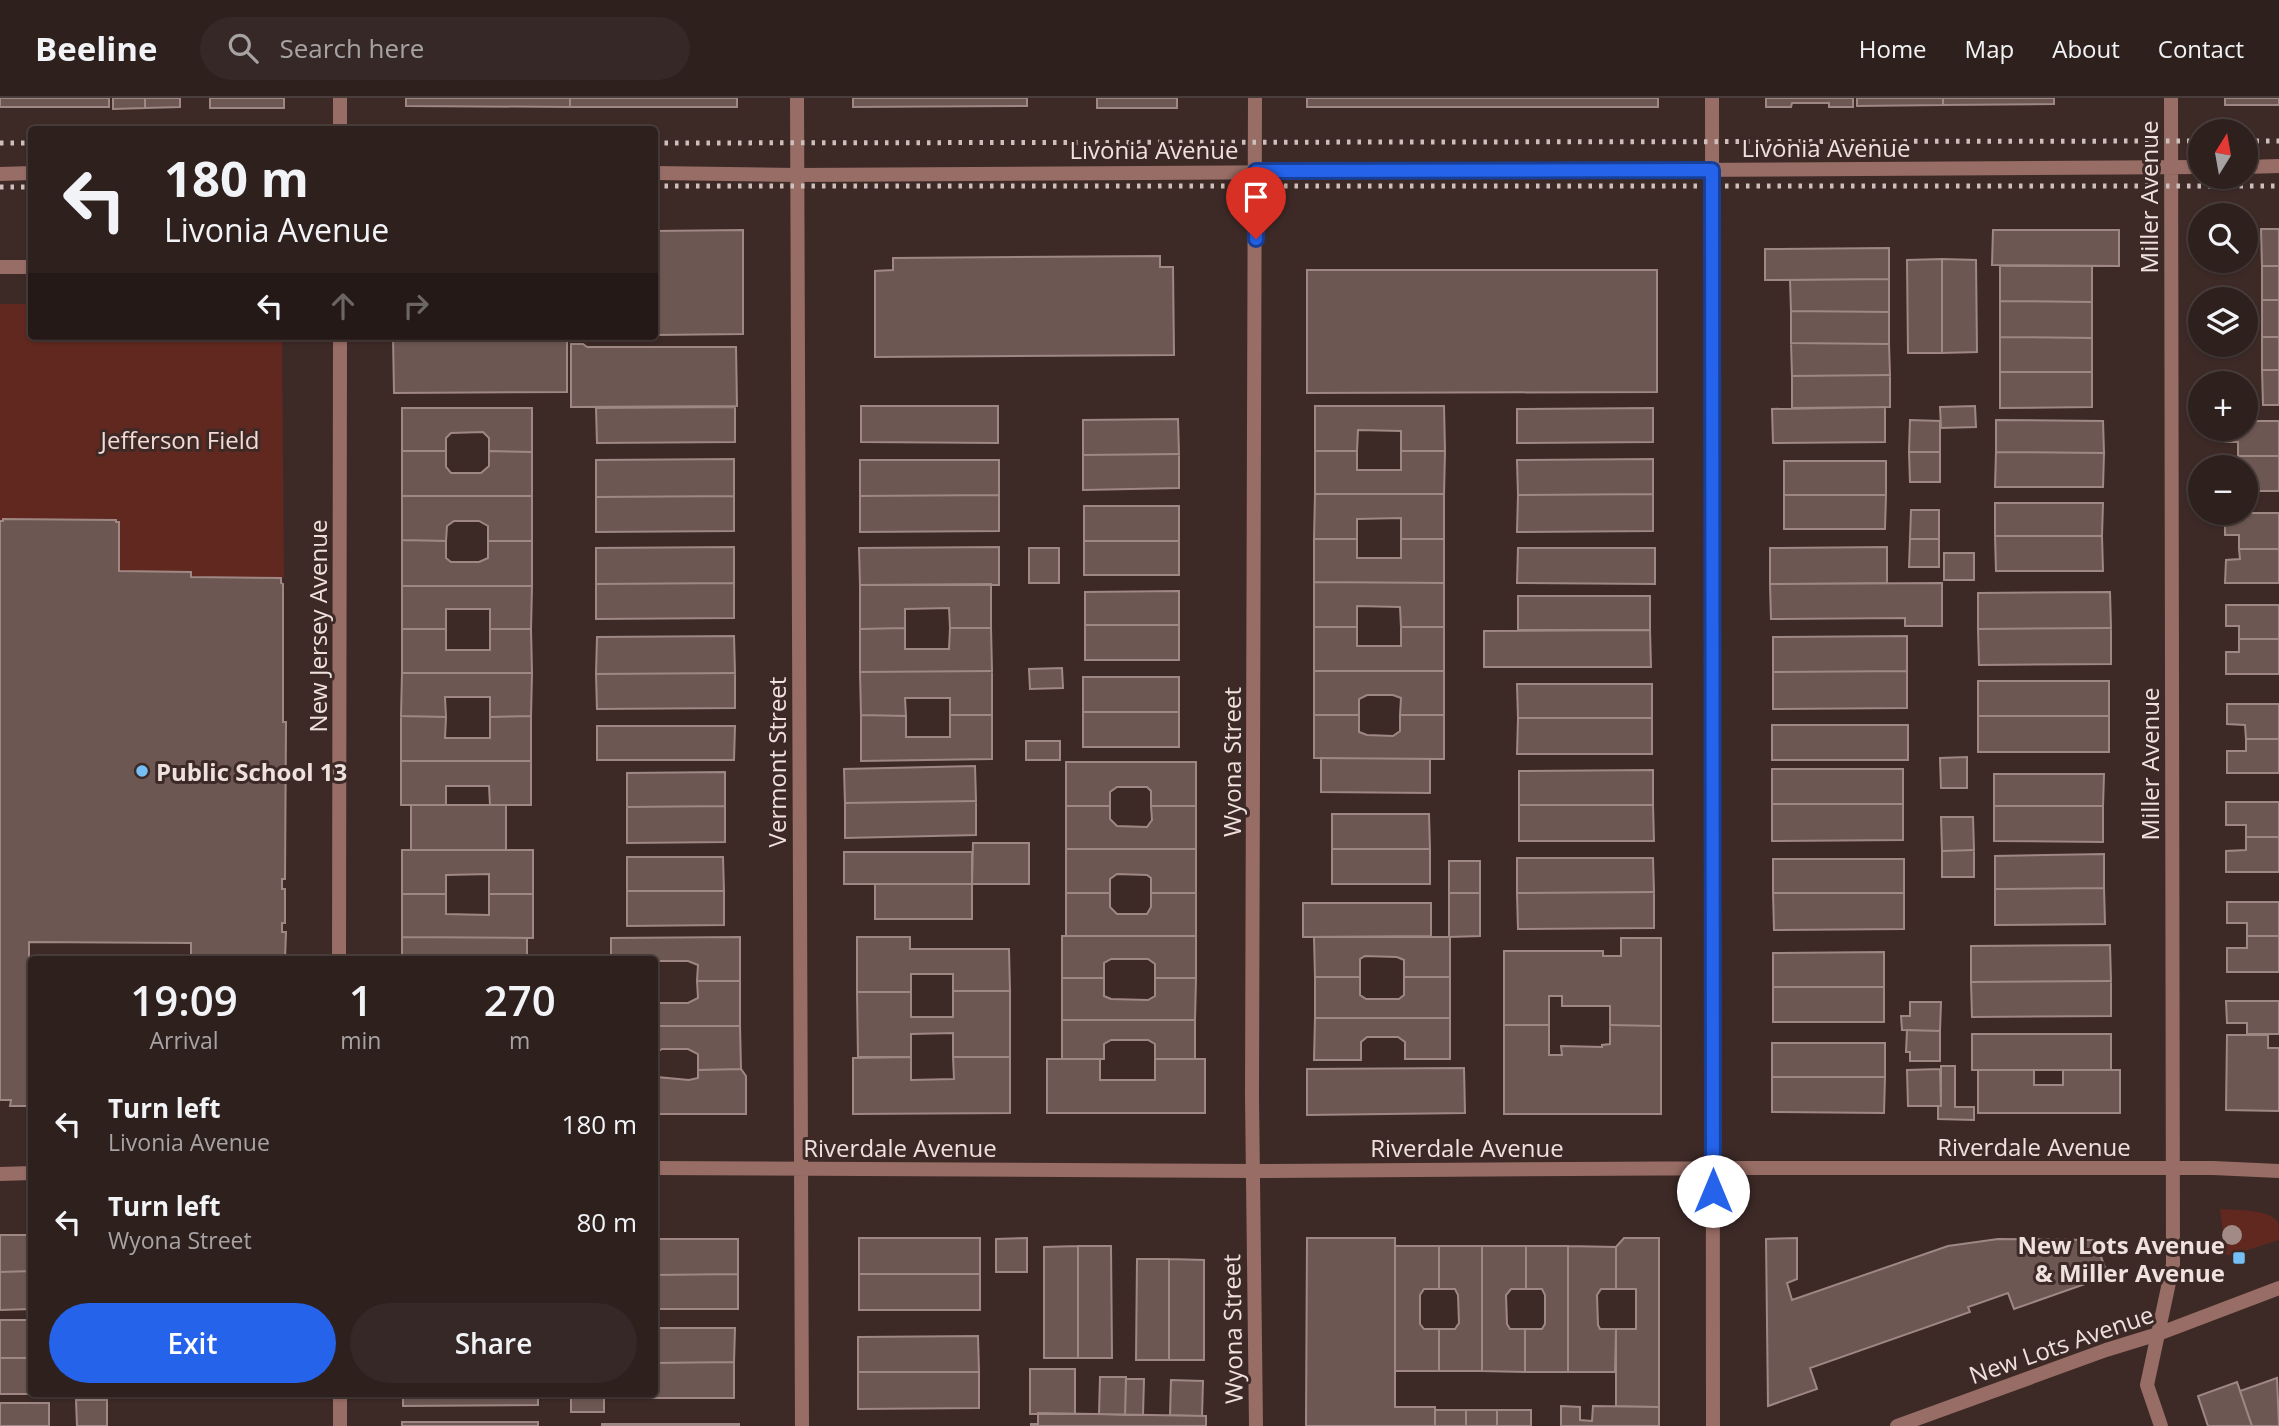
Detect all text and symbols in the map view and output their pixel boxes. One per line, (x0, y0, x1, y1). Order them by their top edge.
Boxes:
search box (200, 17, 690, 80)
text: Beeline (35, 26, 158, 71)
icon: search (224, 29, 262, 67)
text: Search here (280, 30, 424, 66)
text: Home (1859, 32, 1927, 65)
text: Map (1965, 32, 2014, 65)
text: About (2052, 32, 2120, 65)
text: Contact (2158, 32, 2244, 65)
north arrow (2188, 119, 2258, 189)
map controls (2188, 119, 2258, 525)
street label: Miller Avenue (2132, 121, 2165, 273)
street label: Livonia Avenue (1742, 131, 1910, 164)
street label: Livonia Avenue (1070, 133, 1238, 166)
text: 180 m (164, 145, 309, 211)
icon: left (49, 154, 140, 245)
pin (1226, 167, 1286, 239)
icon: arrive (1237, 178, 1275, 216)
button: search (2188, 203, 2258, 273)
text: Livonia Avenue (164, 208, 389, 251)
icon: left (251, 287, 289, 325)
icon: ahead (324, 287, 362, 325)
icon: right (397, 287, 435, 325)
button: layers (2188, 287, 2258, 357)
button: + (2188, 371, 2258, 441)
park label: Jefferson Field (99, 423, 259, 456)
button: − (2188, 455, 2258, 525)
street label: New Jersey Avenue (301, 520, 334, 732)
street label: Vermont Street (760, 677, 793, 847)
street label: Wyona Street (1215, 687, 1248, 837)
street label: Miller Avenue (2133, 688, 2166, 840)
place label: Public School 13 (156, 755, 347, 788)
marker: Public School 13 (134, 763, 150, 779)
text: 19:09 (130, 971, 238, 1028)
text: 1 (349, 971, 373, 1028)
text: 270 (484, 971, 556, 1028)
text: Arrival (149, 1024, 219, 1056)
text: min (340, 1024, 381, 1056)
text: m (509, 1024, 530, 1056)
text: Turn left (108, 1090, 220, 1126)
icon: left (49, 1105, 87, 1143)
text: 180 m (562, 1106, 637, 1142)
text: Livonia Avenue (108, 1126, 270, 1158)
street label: Riverdale Avenue (1937, 1130, 2131, 1163)
street label: Riverdale Avenue (803, 1131, 997, 1164)
street label: Riverdale Avenue (1370, 1131, 1564, 1164)
position arrow (1676, 1154, 1750, 1228)
text: Turn left (108, 1188, 220, 1224)
icon: left (49, 1203, 87, 1241)
text: 80 m (576, 1204, 637, 1240)
text: Wyona Street (108, 1224, 252, 1256)
place label: New Lots Avenue & Miller Avenue (2017, 1228, 2225, 1289)
marker: New Lots Avenue & Miller Avenue (2231, 1250, 2247, 1266)
street label: Wyona Street (1214, 1254, 1250, 1404)
street label: New Lots Avenue (1964, 1297, 2158, 1391)
button: Exit (49, 1303, 336, 1383)
button: Share (350, 1303, 637, 1383)

